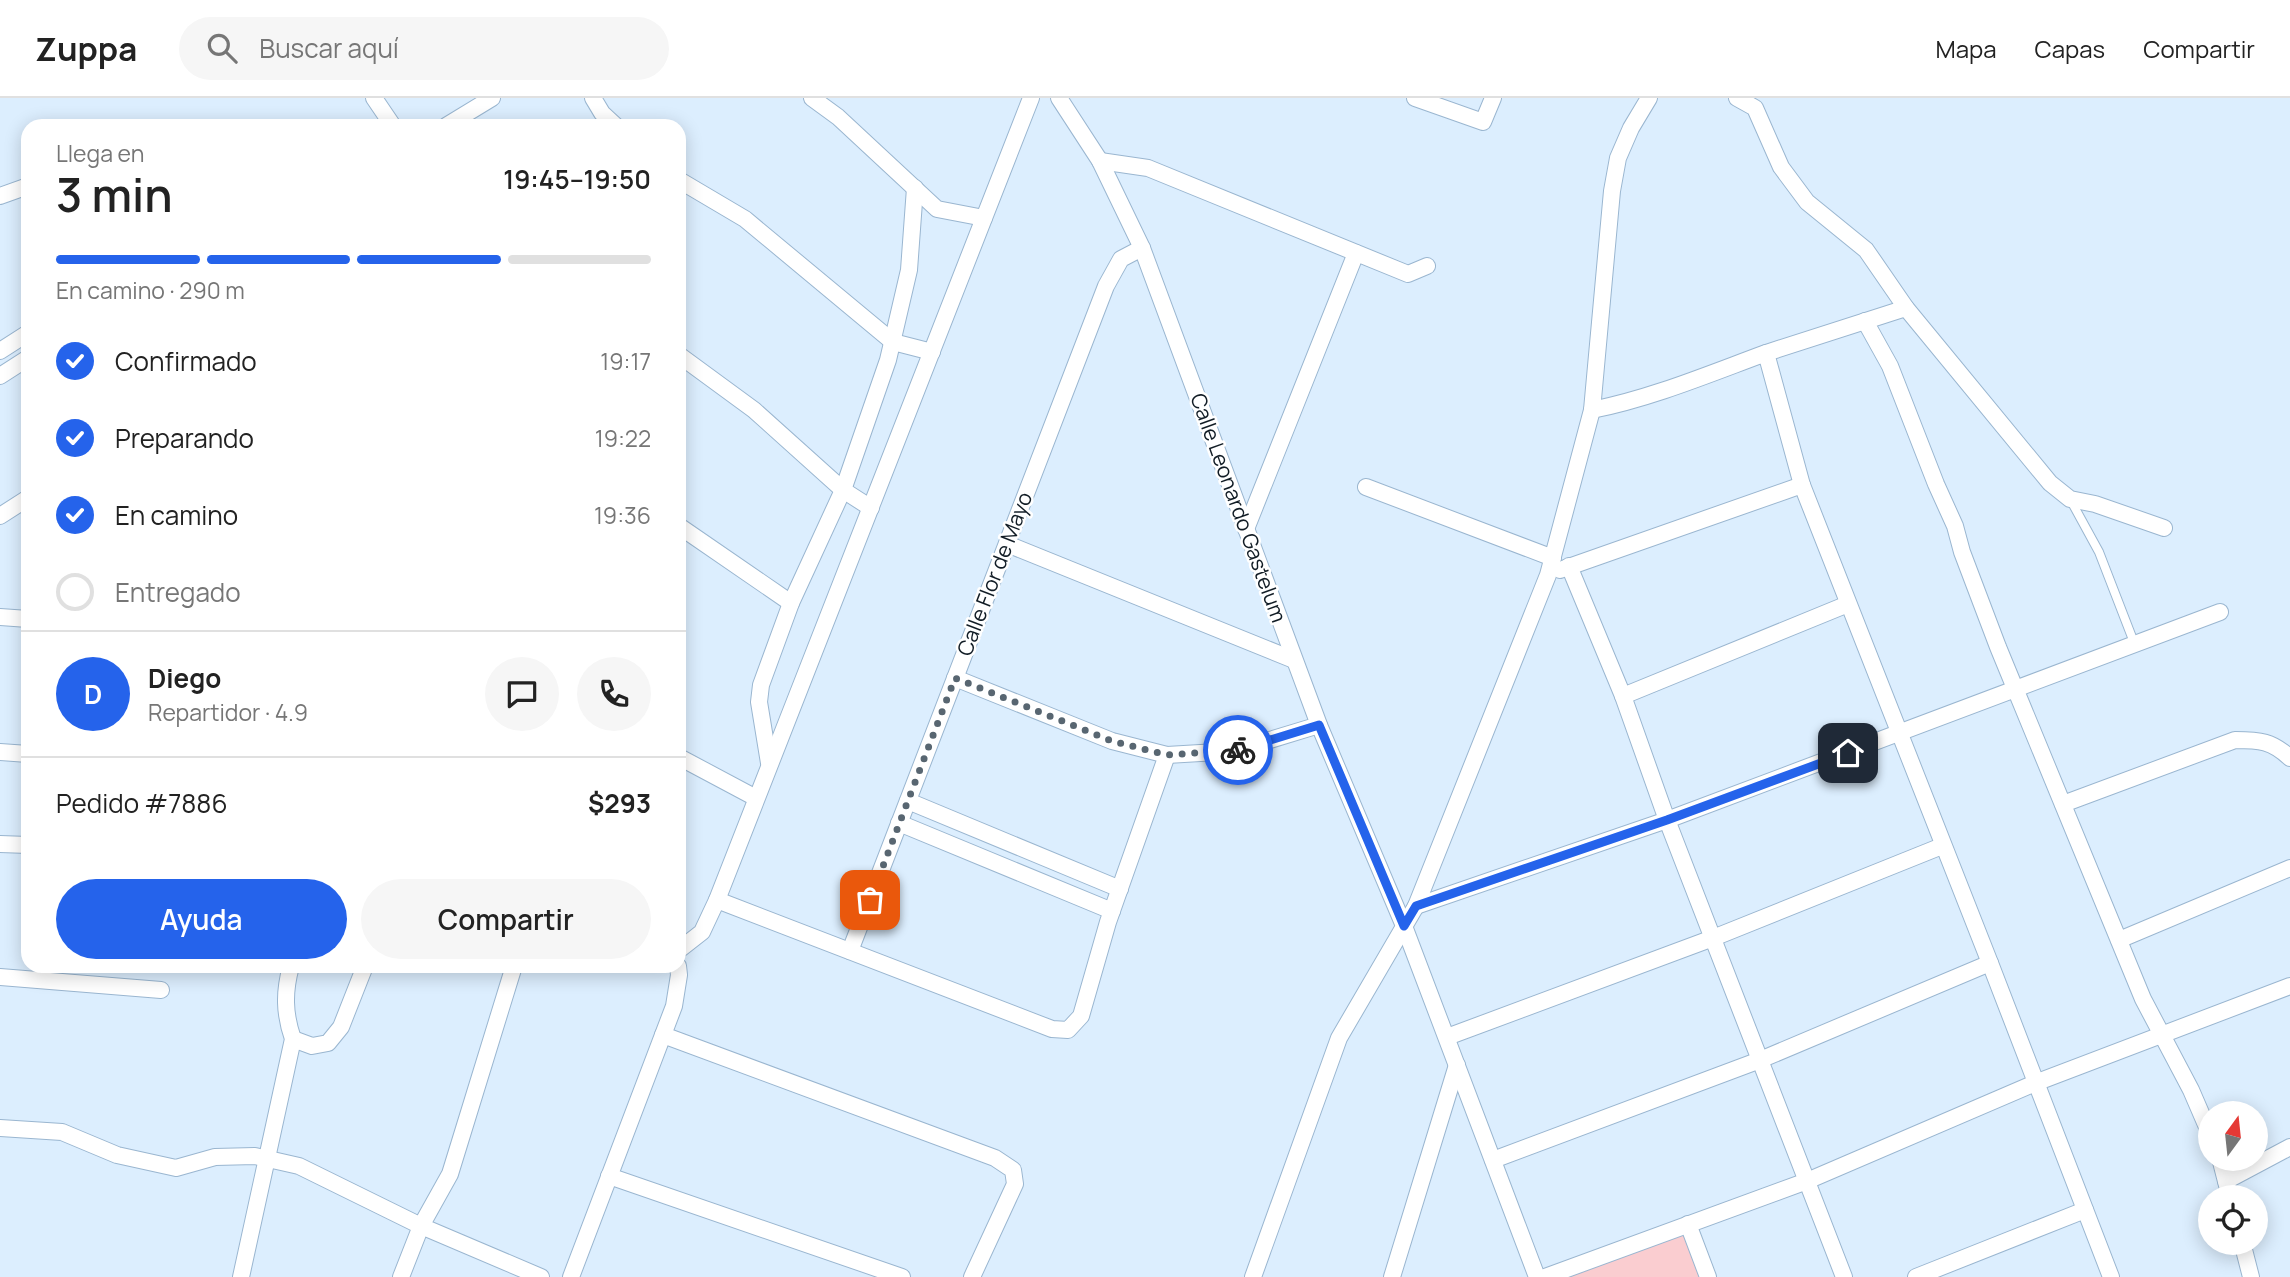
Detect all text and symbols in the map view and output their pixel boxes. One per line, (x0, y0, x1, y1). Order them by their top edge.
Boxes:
search box (179, 17, 669, 80)
text: Zuppa (35, 26, 137, 71)
icon: search (203, 29, 241, 67)
text: Buscar aquí (259, 30, 399, 66)
text: Mapa (1936, 32, 1997, 65)
text: Capas (2035, 32, 2105, 65)
text: Compartir (2143, 32, 2255, 65)
text: Llega en (56, 137, 144, 169)
text: 19:45–19:50 (503, 161, 651, 197)
text: 3 min (56, 163, 173, 226)
text: En camino · 290 m (56, 274, 245, 306)
icon: check (56, 342, 94, 380)
text: Confirmado (115, 343, 257, 379)
text: 19:17 (600, 345, 651, 377)
street label: Calle Leonardo Gastelum (1184, 389, 1293, 626)
icon: check (56, 419, 94, 457)
text: Preparando (115, 420, 254, 456)
text: 19:22 (595, 422, 651, 454)
street label: Calle Flor de Mayo (950, 488, 1038, 660)
icon: check (56, 496, 94, 534)
text: En camino (115, 497, 238, 533)
text: 19:36 (594, 499, 651, 531)
text: Entregado (115, 574, 241, 610)
button: chat (485, 657, 559, 731)
button: phone (577, 657, 651, 731)
text: Diego (148, 660, 221, 696)
text: D (84, 676, 102, 712)
text: Repartidor · 4.9 (148, 696, 308, 728)
courier (1203, 715, 1273, 785)
pin (1818, 723, 1878, 783)
icon: bike (1219, 731, 1257, 769)
icon: home (1829, 734, 1867, 772)
text: Pedido #7886 (56, 785, 228, 821)
text: $293 (588, 785, 651, 821)
pin (840, 870, 900, 930)
button: Ayuda (56, 879, 347, 959)
button: Compartir (361, 879, 651, 959)
icon: bag (851, 881, 889, 919)
north arrow (2198, 1101, 2268, 1171)
map controls (2198, 1101, 2268, 1255)
button: locate (2198, 1185, 2268, 1255)

